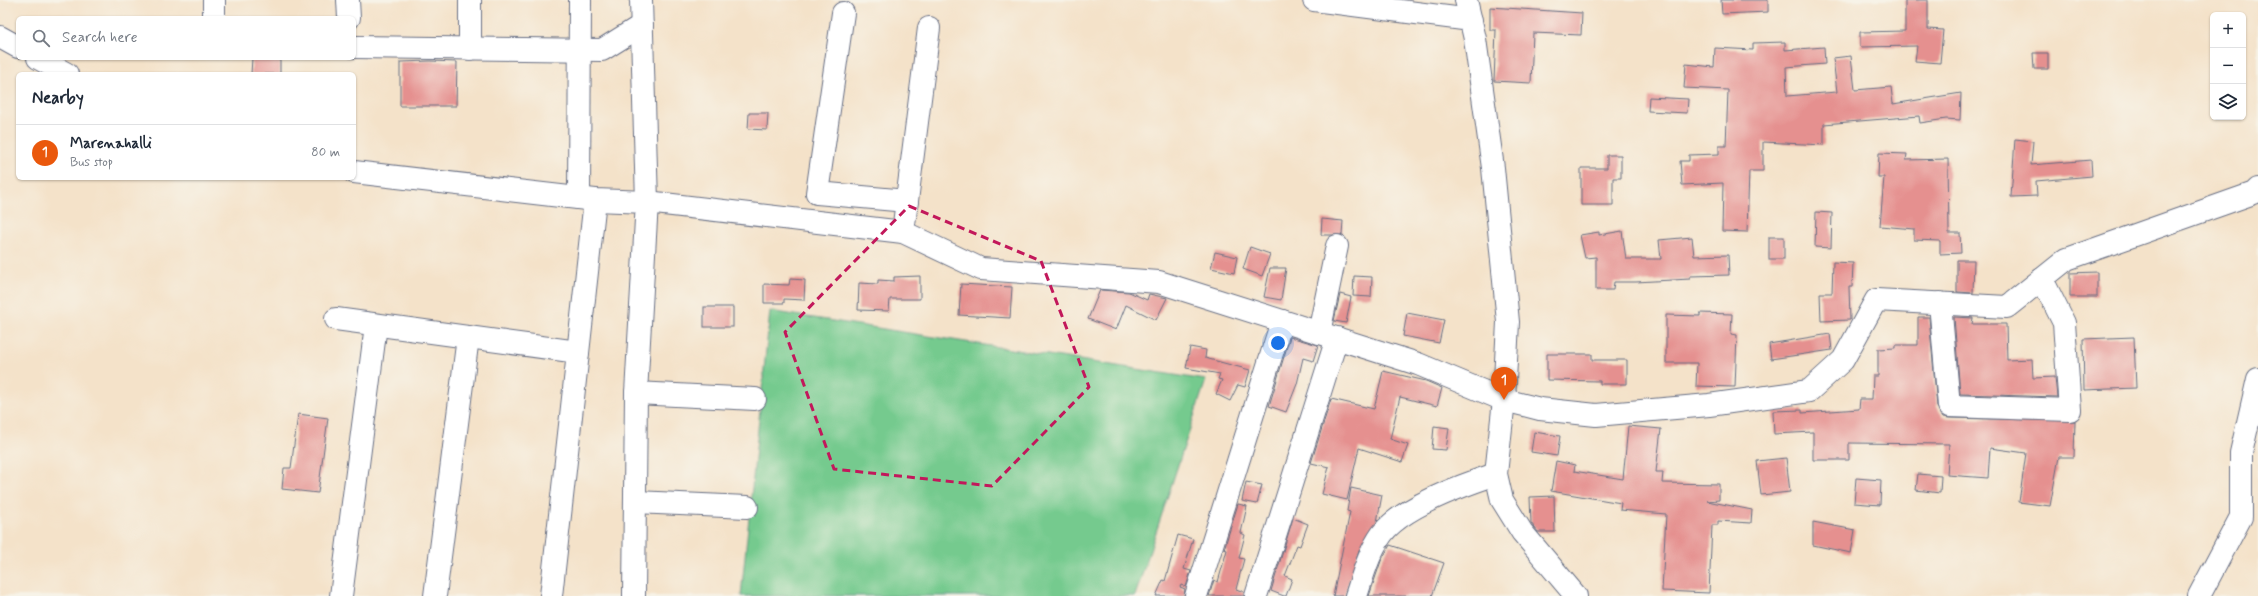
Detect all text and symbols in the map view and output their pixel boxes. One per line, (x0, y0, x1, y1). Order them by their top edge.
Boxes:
map controls (2210, 12, 2246, 120)
button: + (2210, 12, 2246, 48)
search box (16, 16, 356, 60)
icon: search (30, 27, 52, 49)
text: Search here (62, 28, 138, 48)
button: − (2210, 48, 2246, 84)
button: layers (2210, 84, 2246, 120)
text: Nearby (32, 87, 84, 109)
text: Marenahalli (70, 134, 152, 154)
text: 1 (42, 144, 48, 161)
text: 80 m (311, 144, 340, 161)
text: Bus stop (70, 154, 113, 171)
your location (1268, 333, 1288, 353)
pin: 1 (1491, 367, 1517, 400)

